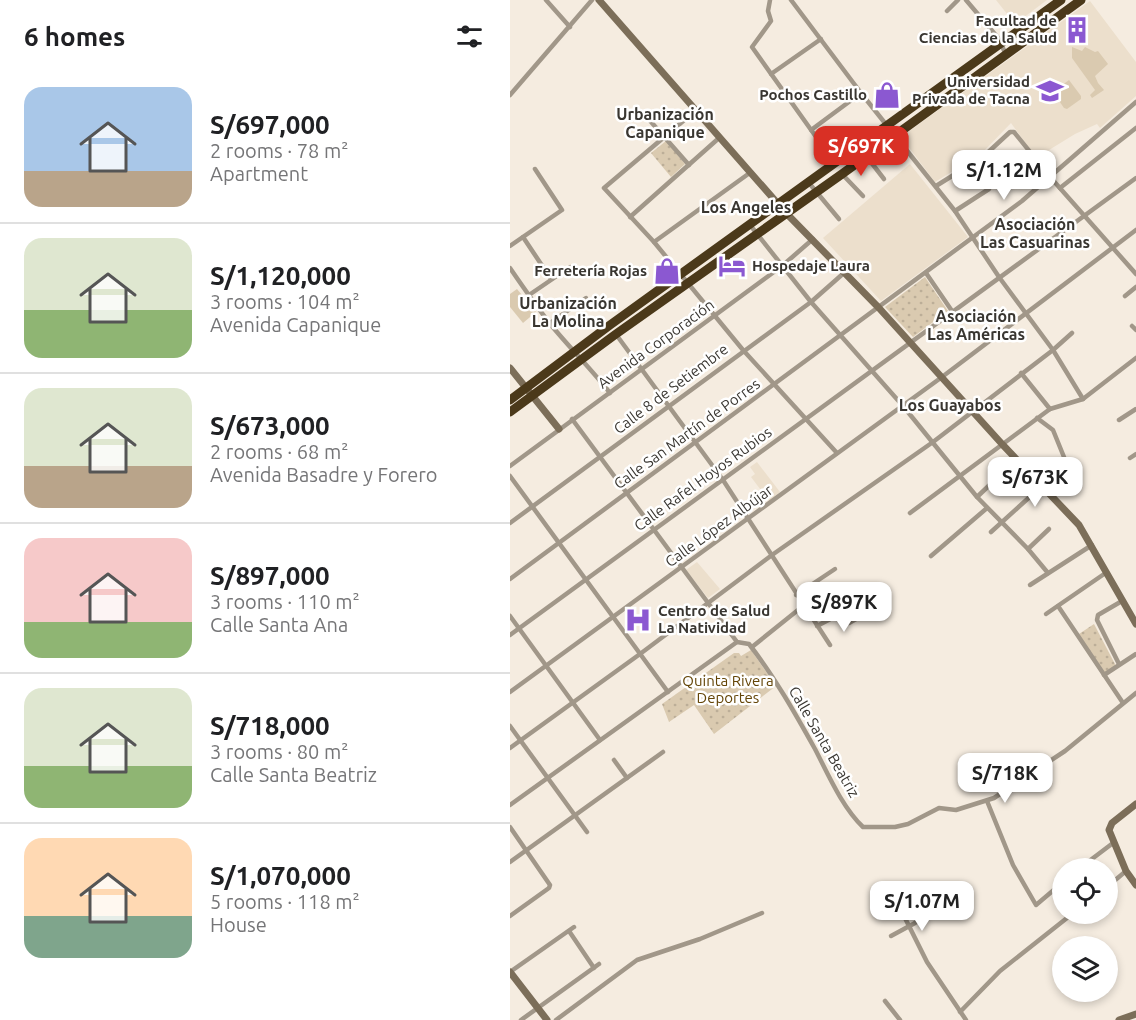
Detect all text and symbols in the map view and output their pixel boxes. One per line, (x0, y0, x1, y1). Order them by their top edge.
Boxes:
place label: Facultad de Ciencias de la Salud (919, 12, 1057, 46)
building icon: Facultad de Ciencias de la Salud (1062, 15, 1092, 45)
icon: filters (453, 20, 486, 53)
text: 6 homes (24, 22, 125, 51)
place label: Universidad Privada de Tacna (912, 73, 1030, 107)
school or university icon: Universidad Privada de Tacna (1035, 76, 1065, 106)
shop icon: Pochos Castillo (872, 80, 902, 110)
place label: Pochos Castillo (759, 86, 867, 103)
district label: Urbanización Capanique (616, 105, 714, 141)
text: S/697,000 (210, 110, 330, 139)
icon: home (72, 111, 144, 183)
pin: S/697K (812, 126, 910, 177)
text: S/697K (828, 134, 894, 157)
text: 2 rooms · 78 m² (210, 139, 348, 162)
pin: S/1.12M (949, 150, 1059, 201)
text: S/1.12M (966, 158, 1042, 181)
text: Apartment (210, 162, 308, 185)
district label: Los Angeles (701, 198, 791, 216)
district label: Asociación Las Casuarinas (980, 215, 1090, 251)
hotel icon: Hospedaje Laura (717, 251, 747, 281)
shop icon: Ferretería Rojas (652, 256, 682, 286)
place label: Hospedaje Laura (752, 257, 870, 274)
text: S/1,120,000 (210, 261, 351, 290)
icon: home (72, 262, 144, 334)
place label: Ferretería Rojas (534, 262, 647, 279)
text: 3 rooms · 104 m² (210, 290, 360, 313)
district label: Urbanización La Molina (519, 294, 617, 330)
street label: Avenida Corporación (594, 296, 717, 392)
district label: Asociación Las Américas (927, 307, 1025, 343)
text: Avenida Capanique (210, 313, 381, 336)
street label: Calle 8 de Setiembre (610, 340, 731, 437)
street label: Calle San Martín de Porres (610, 375, 763, 492)
district label: Los Guayabos (899, 396, 1001, 414)
text: S/673,000 (210, 411, 330, 440)
icon: home (72, 412, 144, 484)
street label: Calle Rafel Hoyos Rubios (631, 423, 775, 534)
text: 2 rooms · 68 m² (210, 440, 348, 463)
pin: S/673K (986, 457, 1084, 508)
text: Avenida Basadre y Forero (210, 463, 437, 486)
text: S/673K (1002, 465, 1068, 488)
street label: Calle López Albújar (662, 481, 776, 570)
text: S/897,000 (210, 561, 330, 590)
icon: home (72, 562, 144, 634)
pin: S/897K (795, 582, 893, 633)
text: 3 rooms · 110 m² (210, 590, 360, 613)
text: S/897K (811, 590, 877, 613)
place label: Centro de Salud La Natividad (658, 602, 770, 636)
hospital icon: Centro de Salud La Natividad (623, 605, 653, 635)
text: Calle Santa Ana (210, 613, 348, 636)
park label: Quinta Rivera Deportes (682, 672, 774, 706)
street label: Calle Santa Beatriz (786, 683, 863, 800)
text: S/718,000 (210, 711, 330, 740)
icon: home (72, 712, 144, 784)
text: 3 rooms · 80 m² (210, 740, 348, 763)
pin: S/718K (956, 753, 1054, 804)
text: S/718K (972, 761, 1038, 784)
text: Calle Santa Beatriz (210, 763, 377, 786)
map controls (1052, 858, 1118, 1002)
button: locate (1052, 858, 1118, 924)
text: S/1,070,000 (210, 861, 351, 890)
icon: home (72, 862, 144, 934)
pin: S/1.07M (867, 881, 977, 932)
text: S/1.07M (884, 889, 960, 912)
text: 5 rooms · 118 m² (210, 890, 360, 913)
text: House (210, 913, 267, 936)
button: layers (1052, 936, 1118, 1002)

